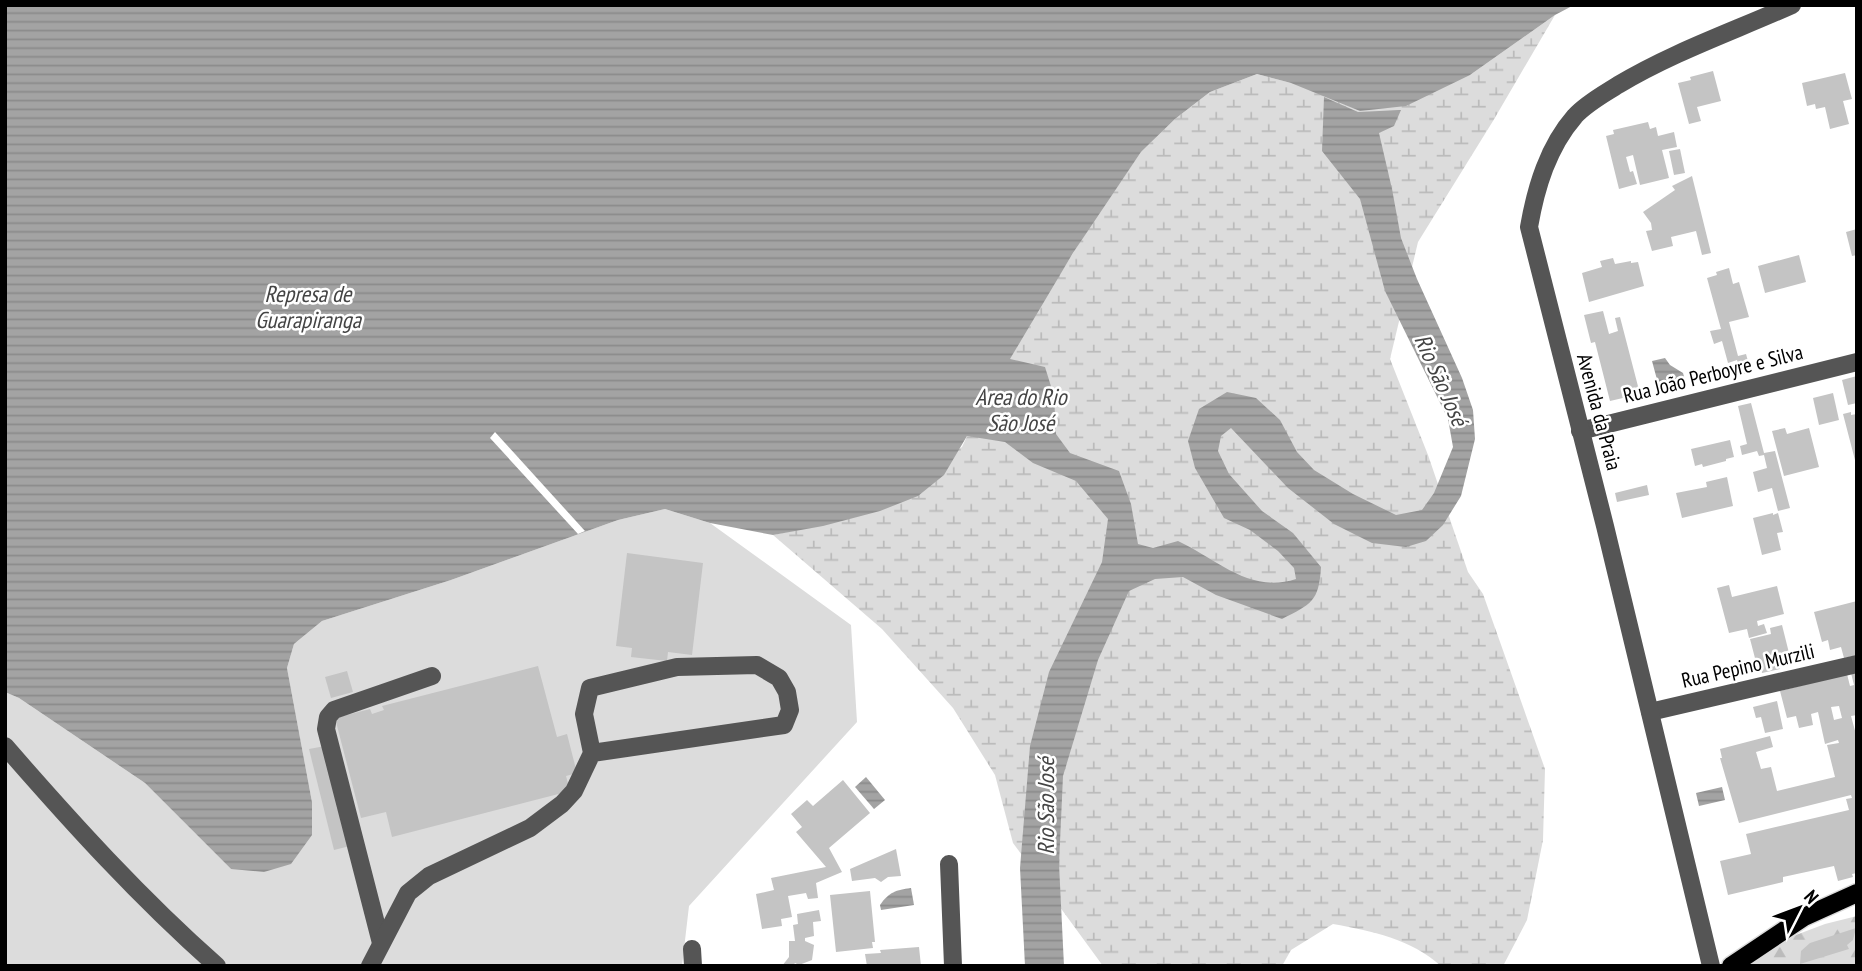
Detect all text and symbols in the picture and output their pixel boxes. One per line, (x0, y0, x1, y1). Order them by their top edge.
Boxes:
water label: Represa de Guarapiranga (255, 279, 363, 334)
water label: Rio São José (1408, 329, 1476, 432)
street label: Rua João Perboyre e Silva (1620, 338, 1806, 409)
street label: Avenida da Praia (1571, 351, 1628, 473)
water label: Area do Rio São José (975, 382, 1069, 437)
street label: Rua Pepino Murzili (1679, 637, 1817, 694)
water label: Rio São José (1031, 755, 1060, 855)
north arrow (1764, 873, 1834, 943)
text: N (1799, 885, 1824, 908)

